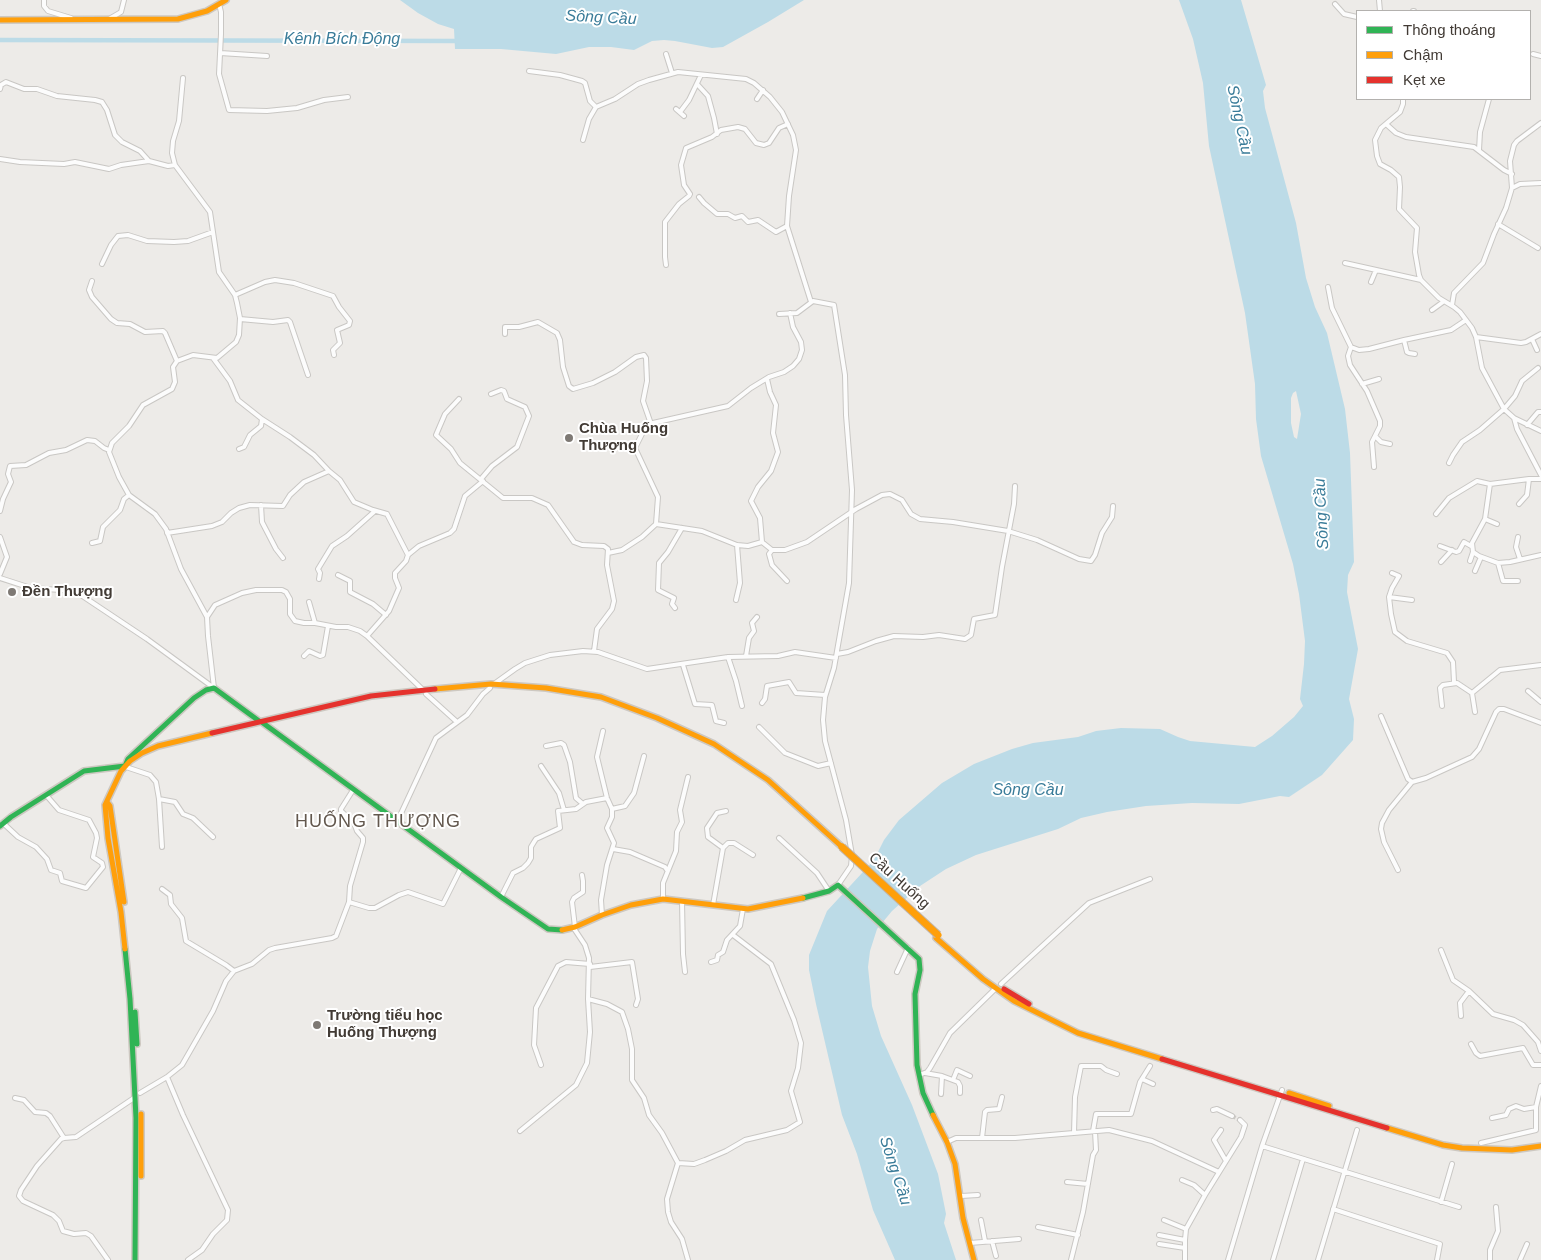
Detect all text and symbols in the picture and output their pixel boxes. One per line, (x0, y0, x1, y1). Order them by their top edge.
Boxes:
water label: Sông Cầu (565, 7, 637, 29)
legend (1356, 10, 1531, 100)
text: Thông thoáng (1403, 21, 1496, 38)
water label: Kênh Bích Động (284, 30, 400, 50)
text: Chậm (1403, 46, 1443, 63)
text: Kẹt xe (1403, 71, 1446, 88)
water label: Sông Cầu (1222, 83, 1256, 157)
place label: Chùa Huống Thượng (579, 420, 668, 455)
marker: Chùa Huống Thượng (563, 432, 575, 444)
water label: Sông Cầu (1311, 478, 1333, 550)
place label: Đền Thượng (22, 583, 113, 601)
marker: Đền Thượng (6, 586, 18, 598)
water label: Sông Cầu (992, 781, 1064, 801)
district label: HUỐNG THƯỢNG (294, 811, 462, 833)
street label: Cầu Huống (865, 849, 933, 913)
place label: Trường tiểu học Huống Thượng (327, 1007, 443, 1042)
marker: Trường tiểu học Huống Thượng (311, 1019, 323, 1031)
water label: Sông Cầu (875, 1134, 915, 1208)

